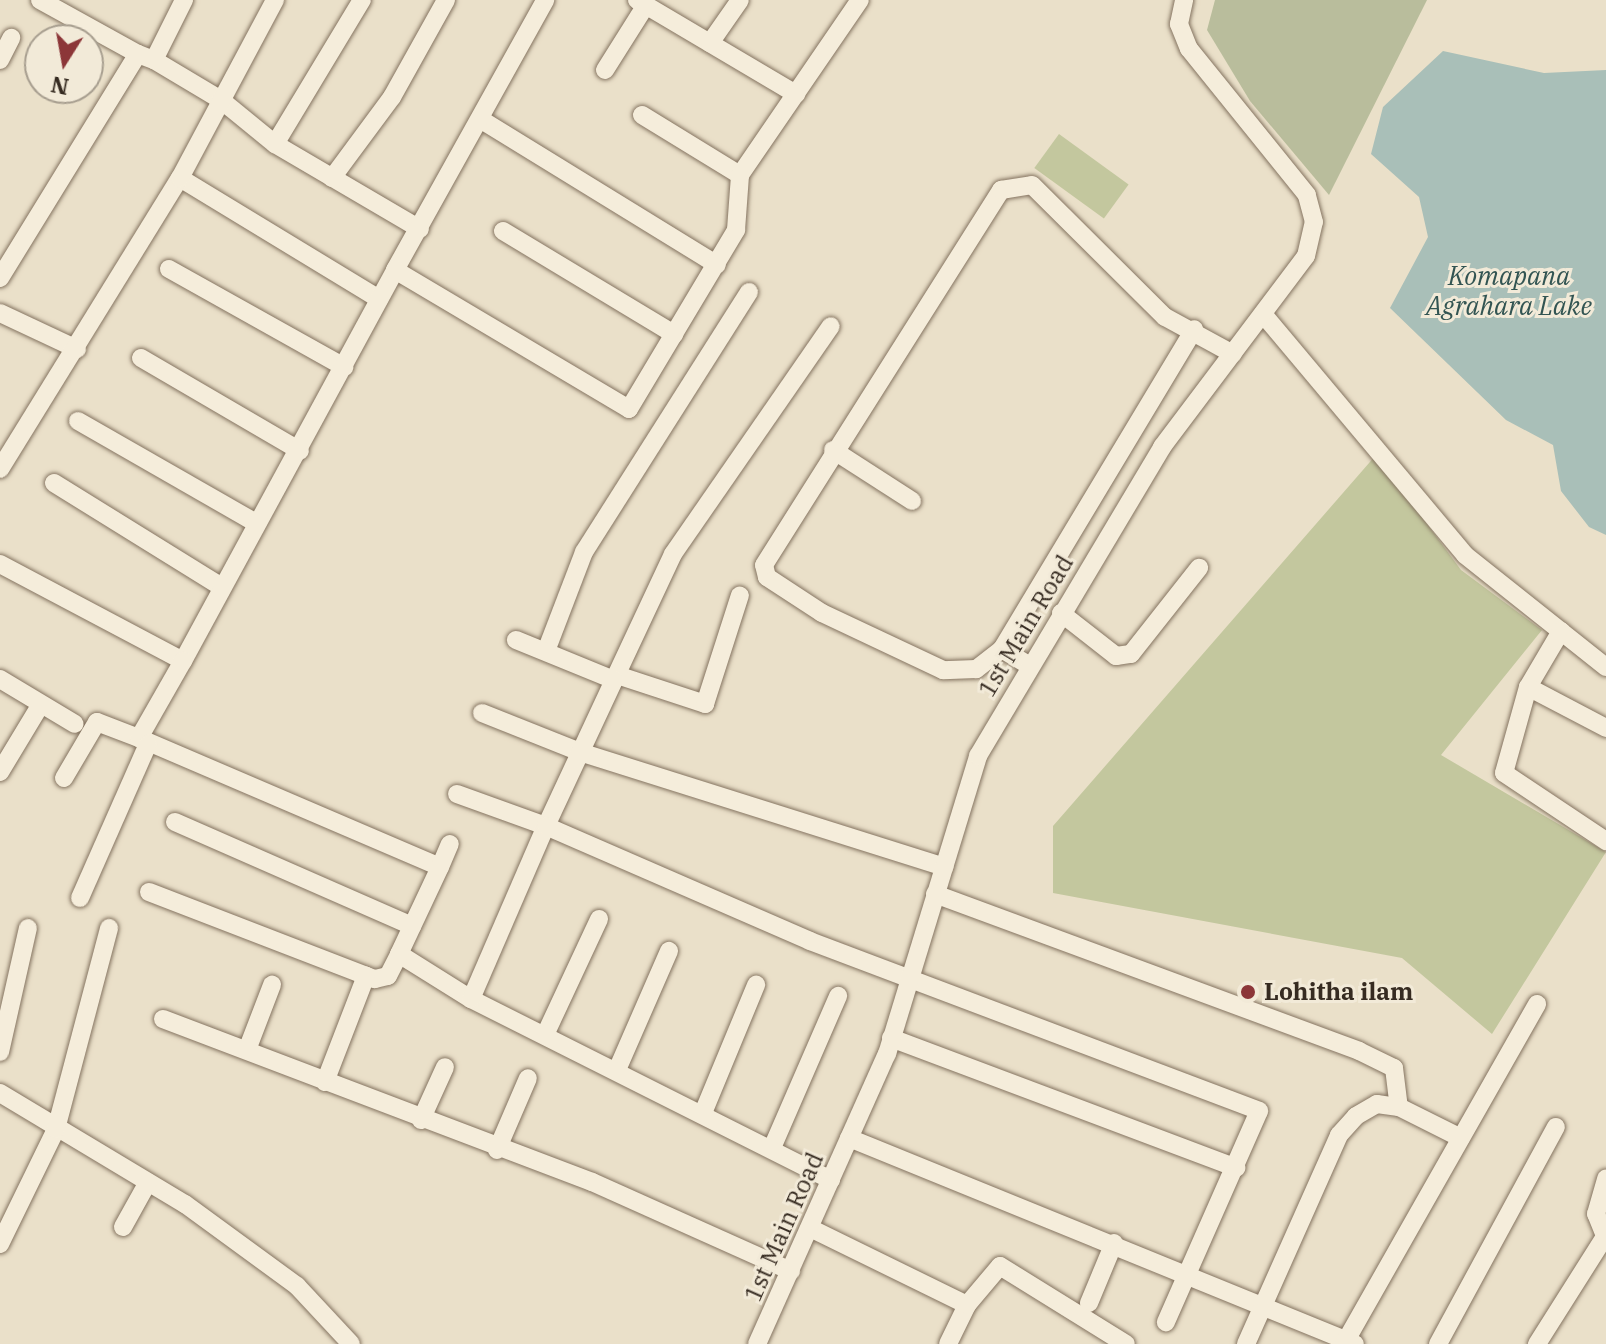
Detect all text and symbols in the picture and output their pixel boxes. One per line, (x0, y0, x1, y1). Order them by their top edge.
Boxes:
north arrow (24, 24, 104, 104)
text: N (48, 70, 71, 102)
water label: Komapana Agrahara Lake (1426, 260, 1592, 322)
street label: 1st Main Road (973, 550, 1079, 702)
place label: Lohitha ilam (1264, 978, 1413, 1006)
marker: Lohitha ilam (1239, 983, 1257, 1001)
street label: 1st Main Road (738, 1148, 830, 1306)

